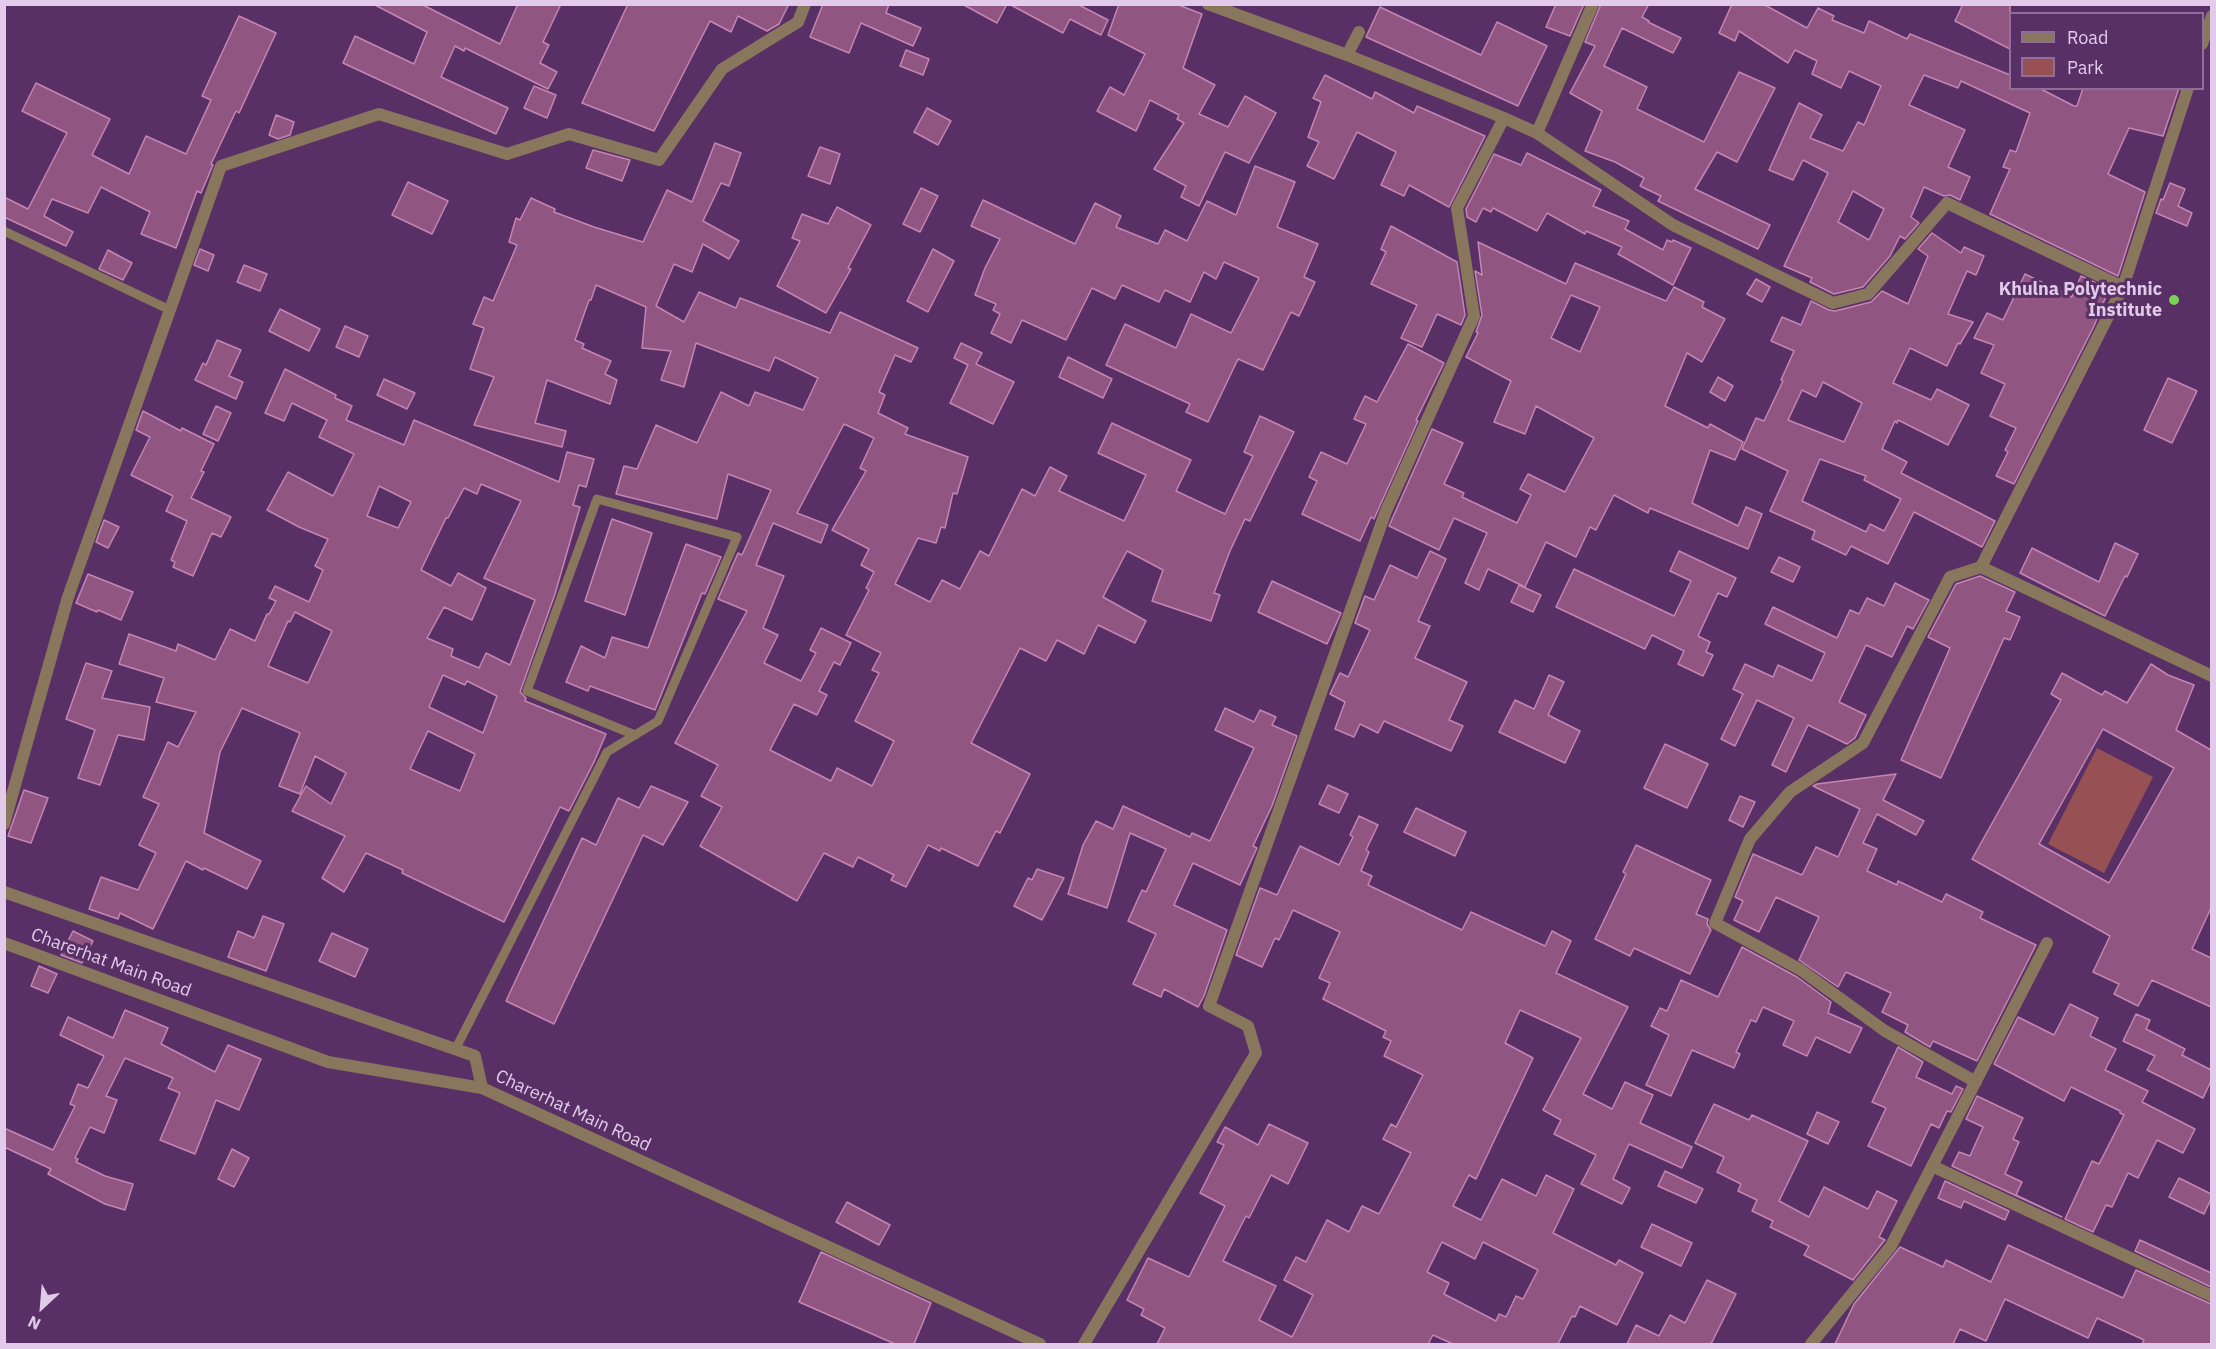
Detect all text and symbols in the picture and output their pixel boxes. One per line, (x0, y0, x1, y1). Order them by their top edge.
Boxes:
legend (2009, 12, 2204, 90)
text: Road (2067, 26, 2108, 49)
text: Park (2067, 56, 2103, 79)
place label: Khulna Polytechnic Institute (1999, 279, 2162, 322)
marker: Khulna Polytechnic Institute (2167, 293, 2181, 307)
street label: Charerhat Main Road (28, 924, 194, 1002)
street label: Charerhat Main Road (492, 1066, 654, 1156)
north arrow (12, 1277, 72, 1337)
text: N (25, 1312, 44, 1335)

